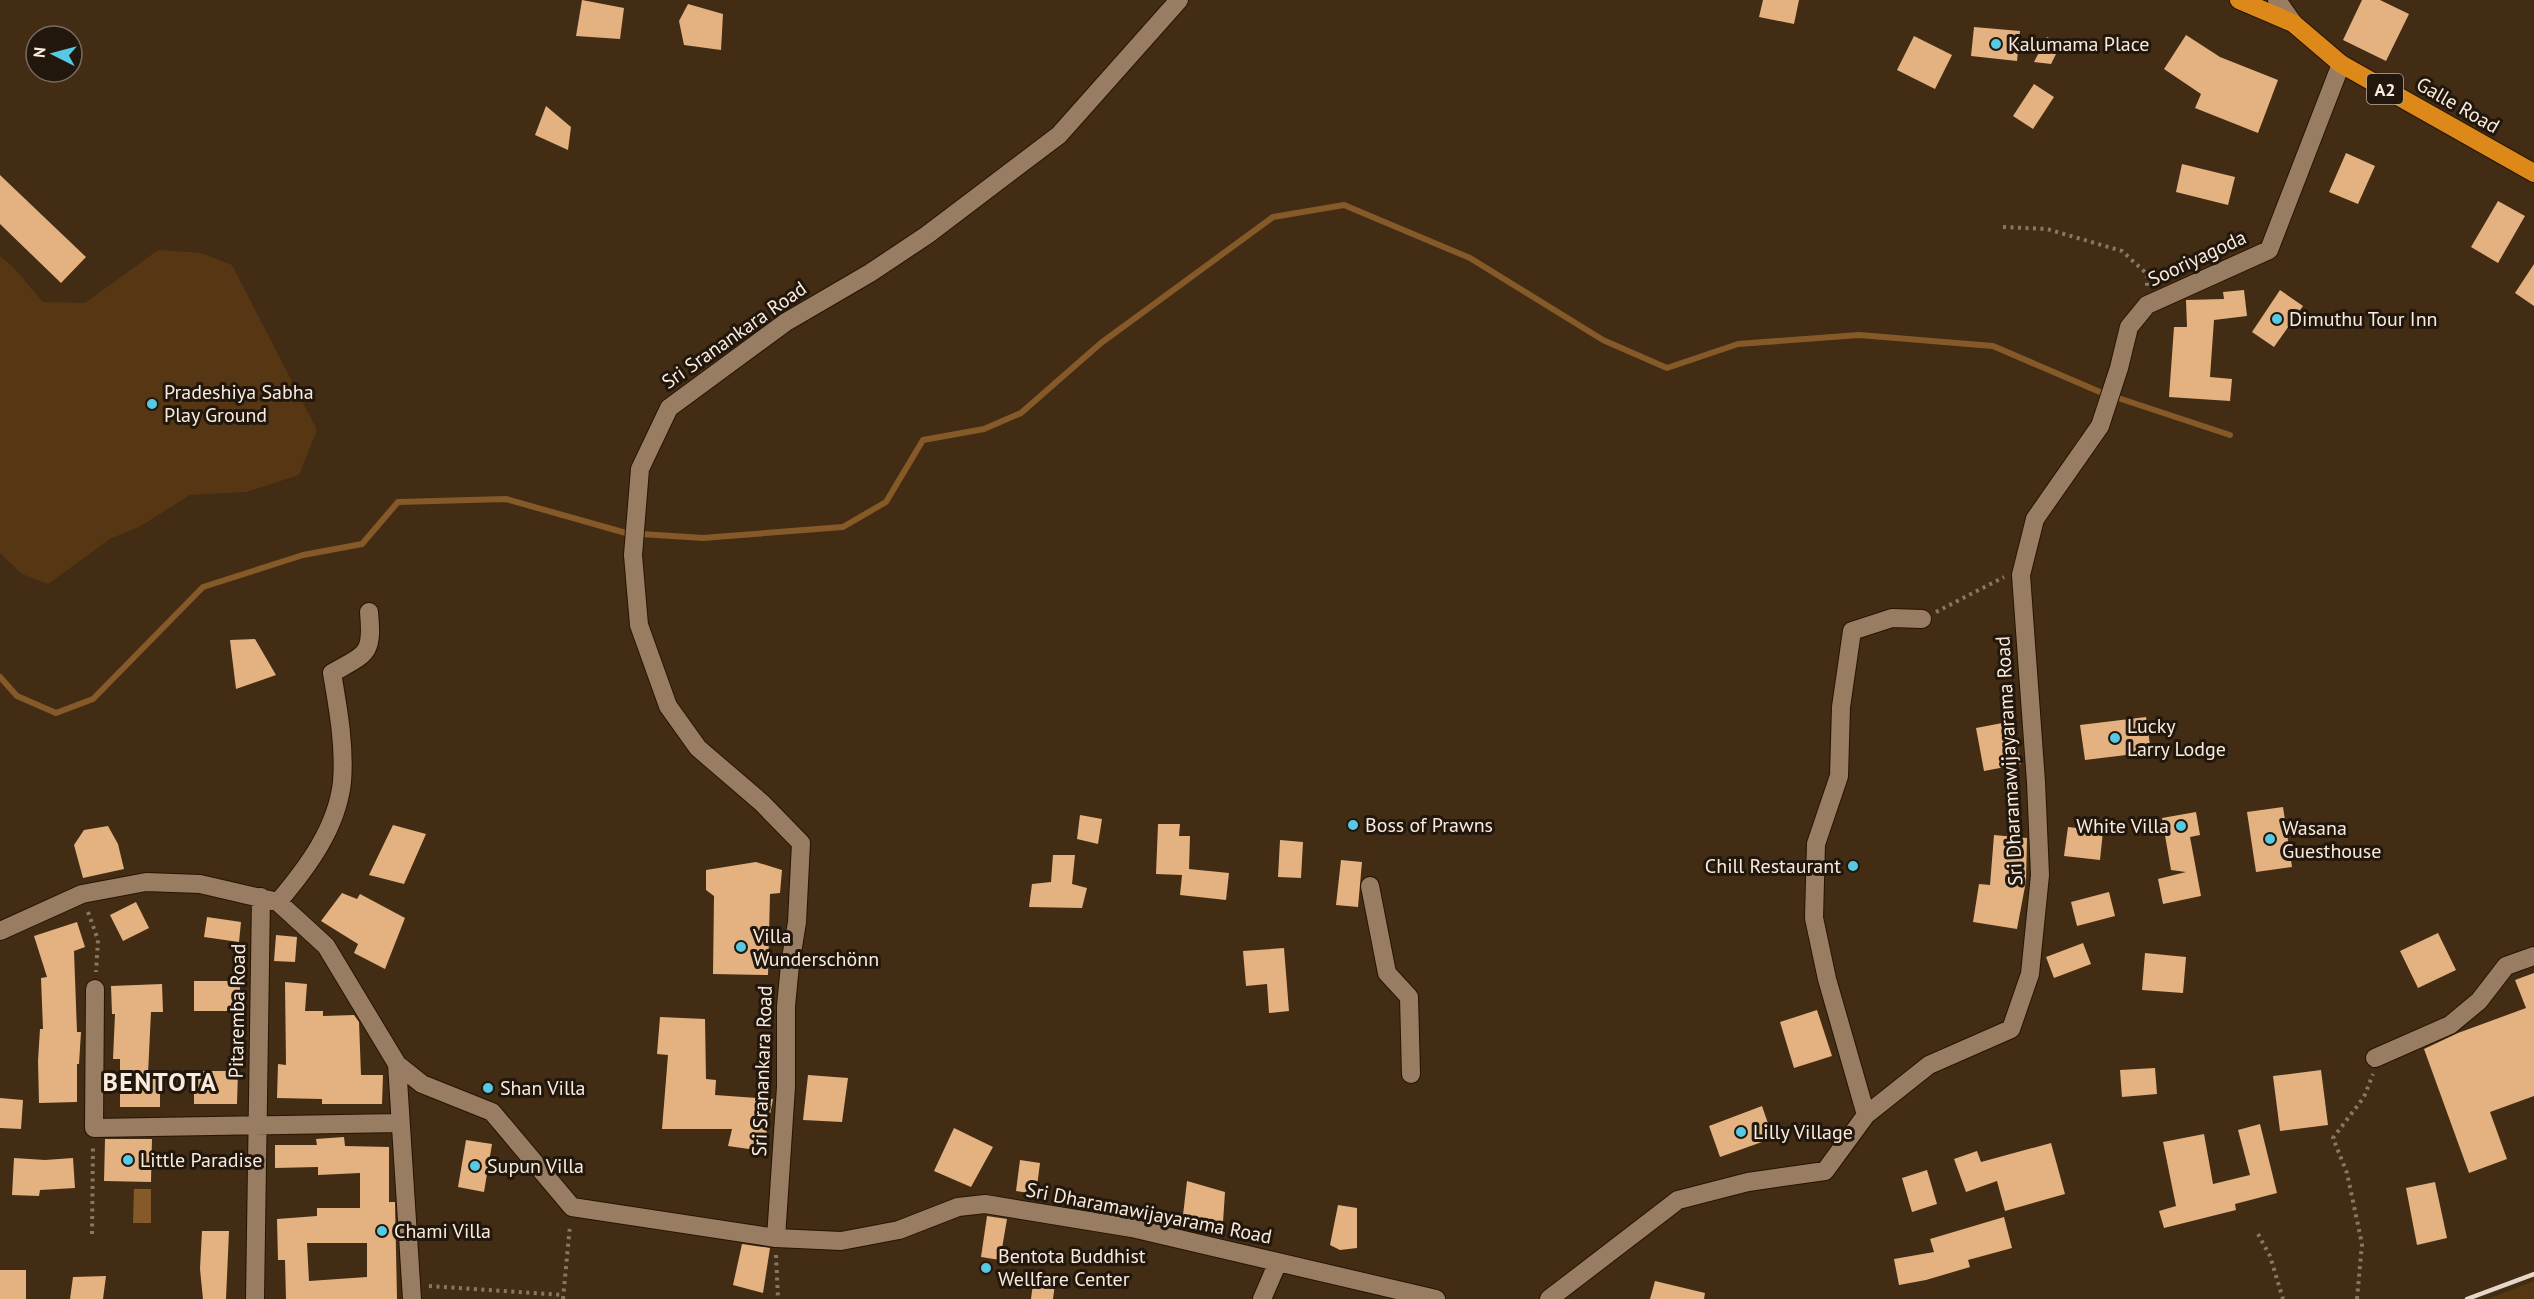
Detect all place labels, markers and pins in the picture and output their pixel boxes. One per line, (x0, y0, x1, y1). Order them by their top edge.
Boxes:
place label: Kalumama Place (2008, 31, 2150, 57)
marker: Kalumama Place (1989, 37, 2003, 51)
place label: Dimuthu Tour Inn (2289, 306, 2438, 332)
marker: Dimuthu Tour Inn (2270, 312, 2284, 326)
place label: Pradeshiya Sabha Play Ground (164, 379, 314, 428)
marker: Pradeshiya Sabha Play Ground (145, 397, 159, 411)
place label: Lucky Larry Lodge (2127, 713, 2226, 762)
marker: Lucky Larry Lodge (2108, 731, 2122, 745)
place label: Boss of Prawns (1365, 812, 1493, 838)
place label: White Villa (2076, 813, 2169, 839)
place label: Wasana Guesthouse (2282, 815, 2381, 864)
marker: Boss of Prawns (1346, 818, 1360, 832)
marker: White Villa (2174, 819, 2188, 833)
marker: Wasana Guesthouse (2263, 832, 2277, 846)
place label: Chill Restaurant (1705, 853, 1841, 879)
marker: Chill Restaurant (1846, 859, 1860, 873)
place label: Villa Wunderschönn (752, 923, 879, 972)
marker: Villa Wunderschönn (734, 940, 748, 954)
place label: Shan Villa (500, 1075, 585, 1101)
marker: Shan Villa (481, 1081, 495, 1095)
place label: Lilly Village (1753, 1119, 1853, 1145)
marker: Lilly Village (1734, 1125, 1748, 1139)
place label: Little Paradise (140, 1147, 262, 1173)
marker: Little Paradise (121, 1153, 135, 1167)
place label: Supun Villa (487, 1153, 584, 1179)
marker: Supun Villa (468, 1159, 482, 1173)
place label: Chami Villa (394, 1218, 491, 1244)
marker: Chami Villa (375, 1224, 389, 1238)
place label: Bentota Buddhist Wellfare Center (998, 1243, 1146, 1292)
marker: Bentota Buddhist Wellfare Center (979, 1261, 993, 1275)

